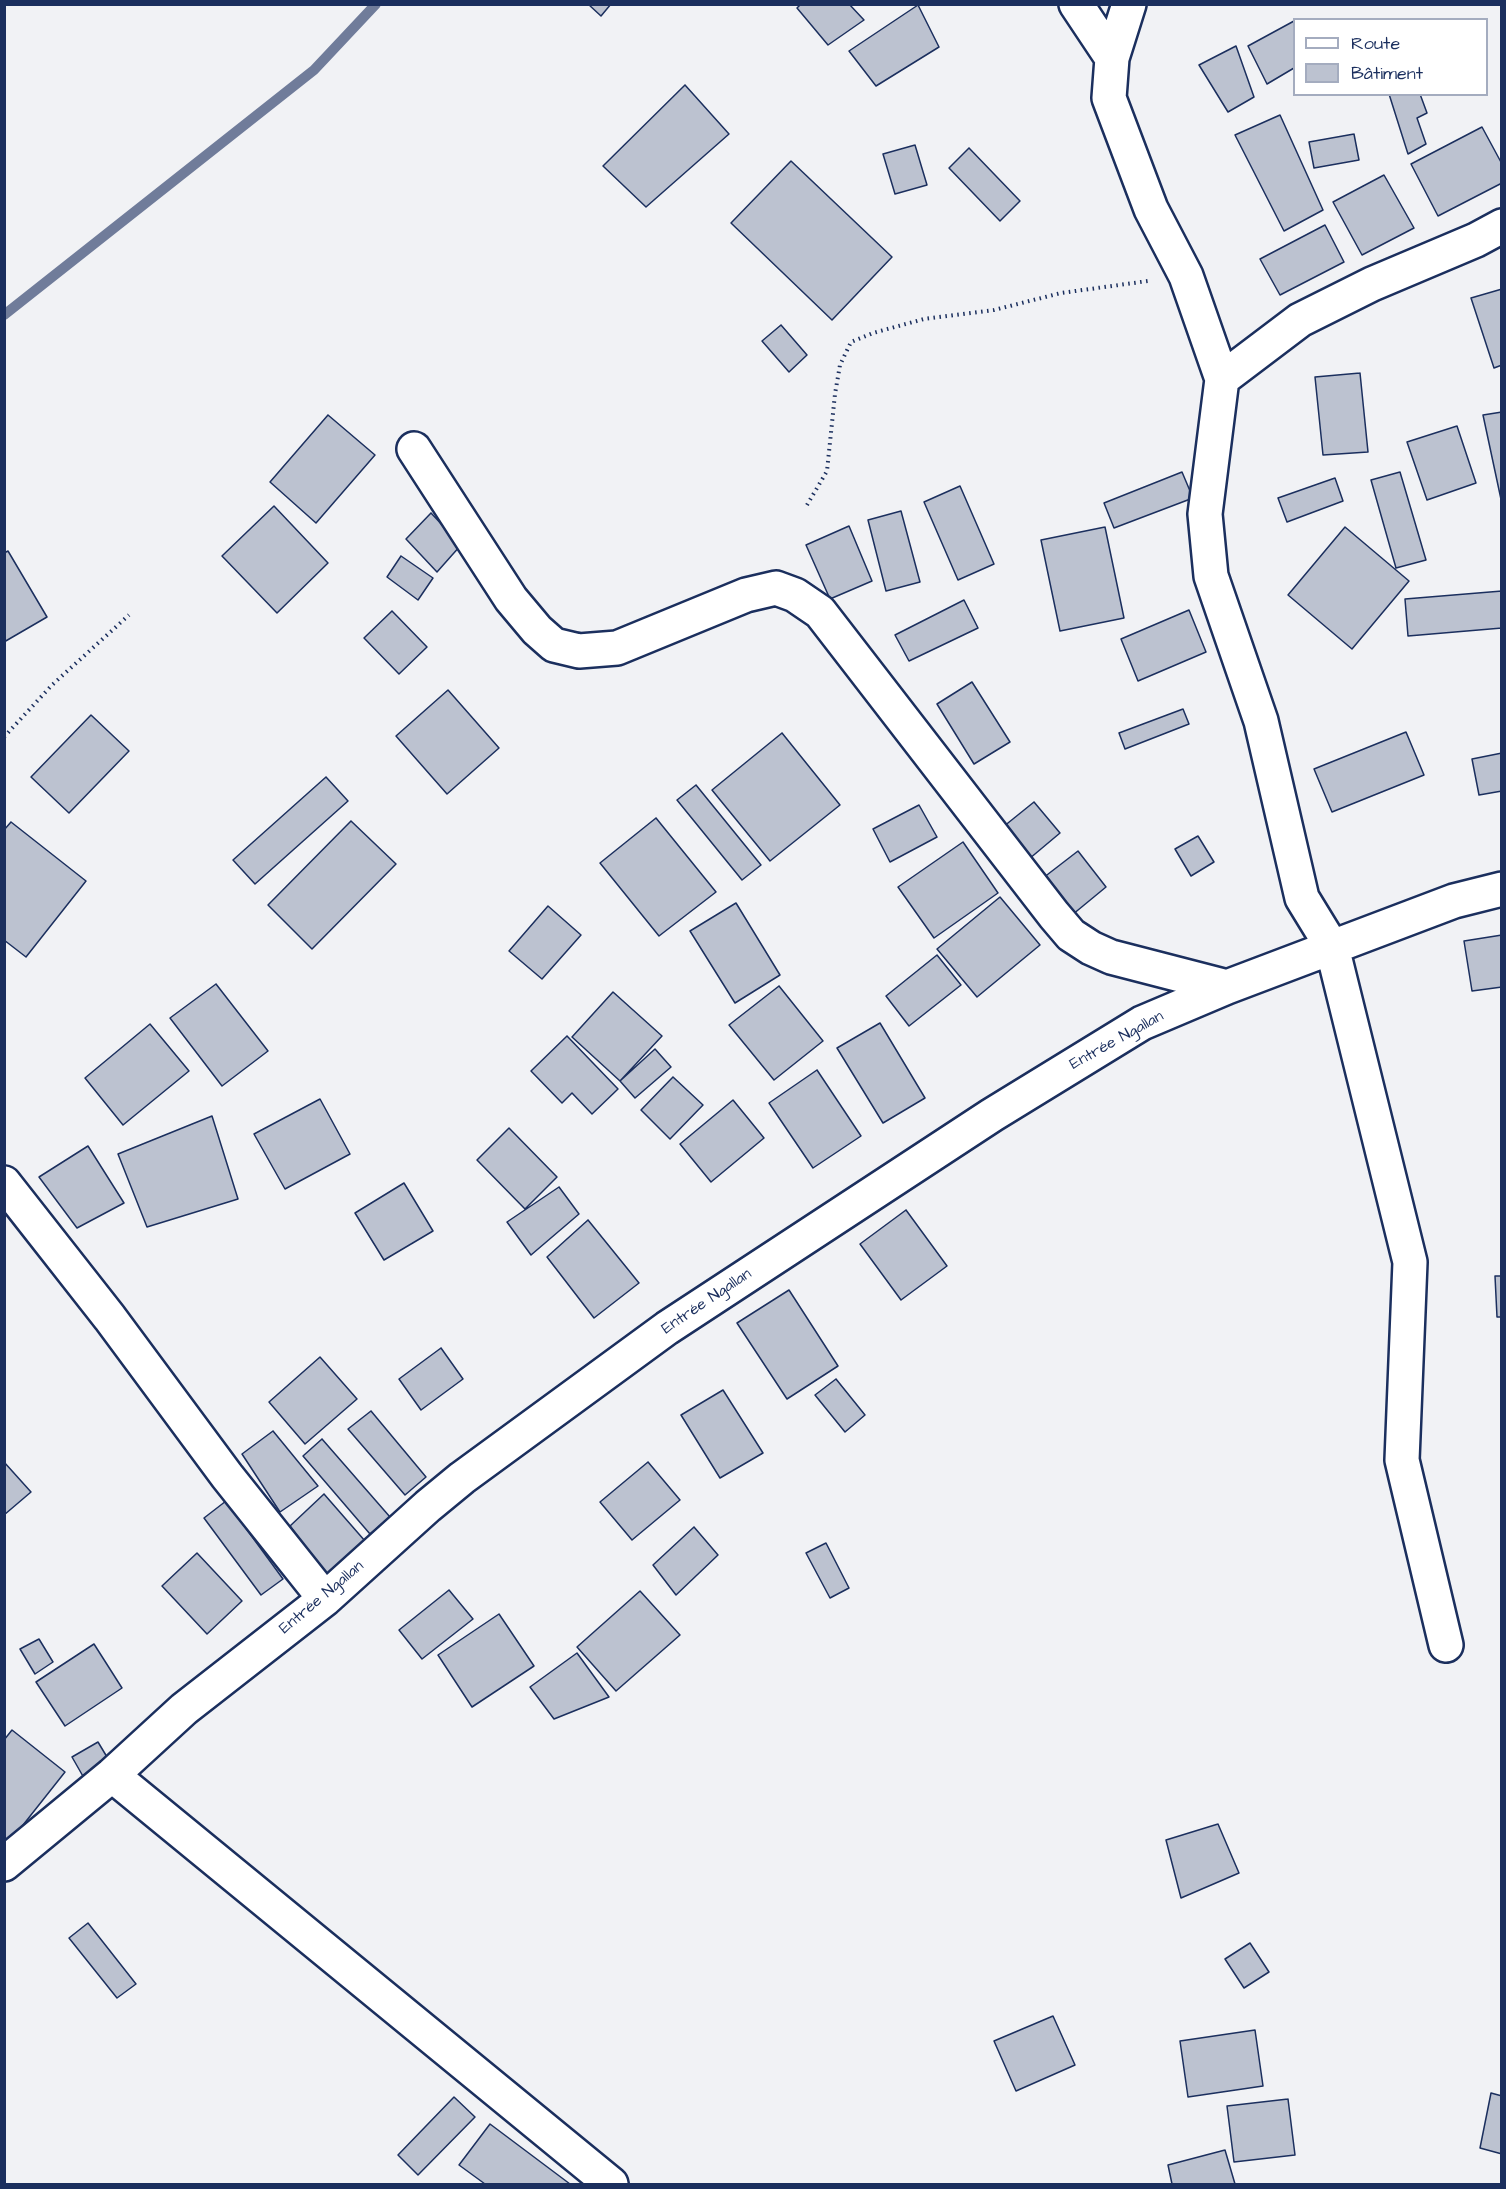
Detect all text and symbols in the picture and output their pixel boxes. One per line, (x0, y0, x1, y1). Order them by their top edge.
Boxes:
legend (1293, 18, 1488, 96)
text: Route (1351, 31, 1400, 56)
text: Bâtiment (1351, 61, 1423, 86)
street label: Entrée Ngallan (1067, 1007, 1167, 1075)
street label: Entrée Ngallan (658, 1265, 756, 1339)
street label: Entrée Ngallan (276, 1557, 368, 1639)

